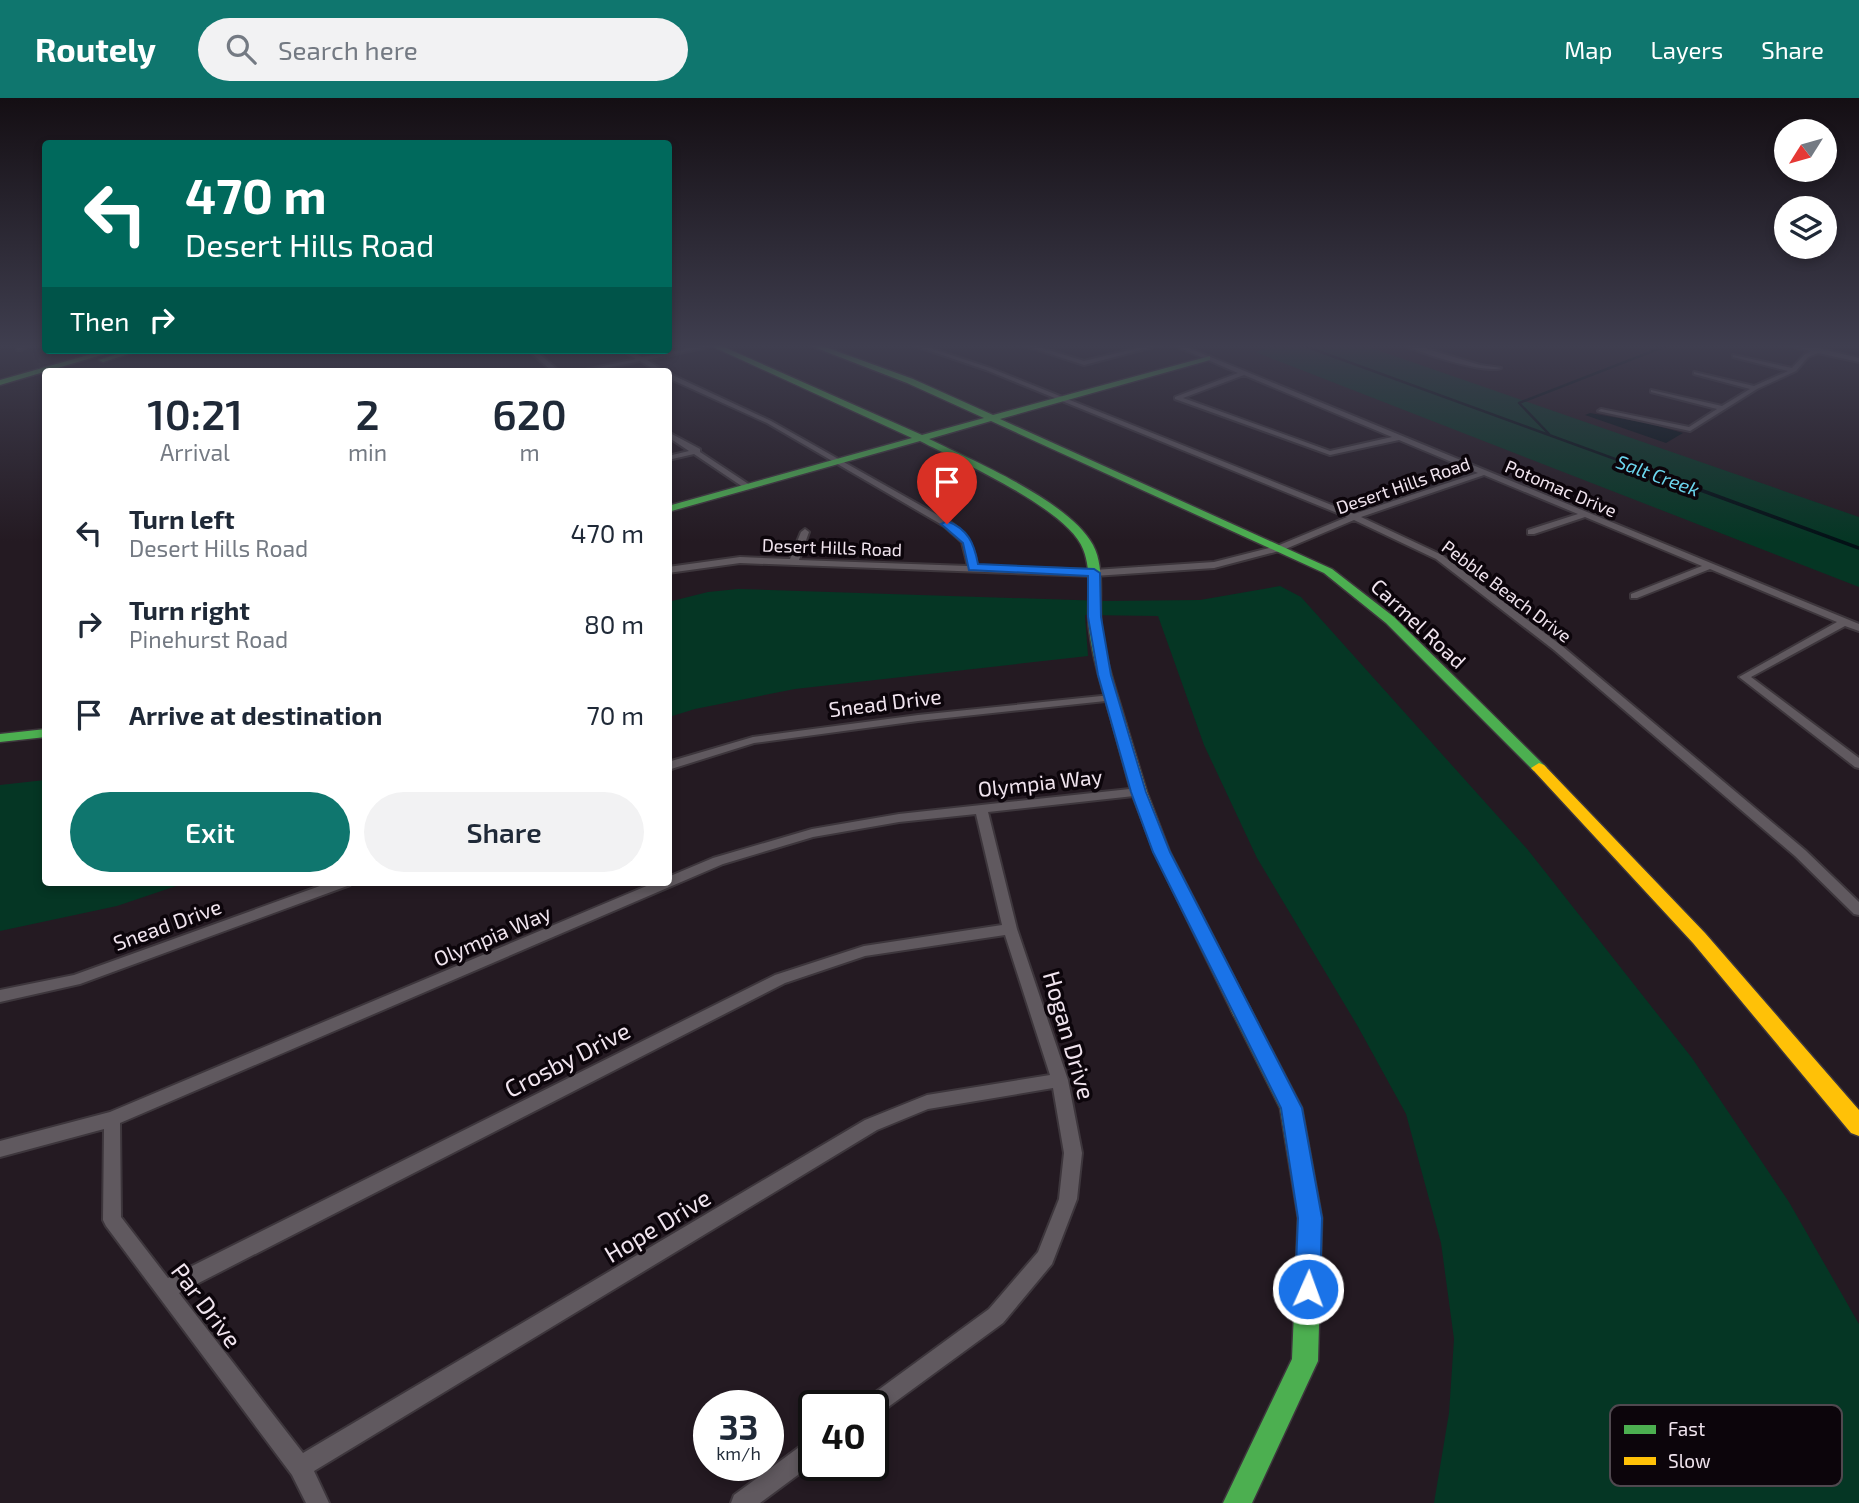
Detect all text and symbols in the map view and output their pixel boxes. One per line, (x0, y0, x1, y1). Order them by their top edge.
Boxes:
search box (198, 18, 688, 81)
text: Routely (35, 29, 156, 69)
icon: search (222, 30, 260, 68)
text: Search here (278, 34, 418, 65)
text: Map (1564, 35, 1612, 64)
text: Layers (1650, 35, 1723, 64)
text: Share (1761, 35, 1824, 64)
north arrow (1774, 119, 1838, 182)
map controls (1774, 119, 1837, 259)
text: 470 m (185, 165, 327, 224)
icon: left (70, 168, 161, 259)
button: layers (1774, 196, 1837, 259)
text: Desert Hills Road (185, 225, 434, 263)
icon: right (143, 301, 181, 339)
text: Then (70, 305, 129, 336)
text: 10:21 (147, 388, 243, 438)
text: 2 (355, 388, 380, 438)
text: 620 (492, 388, 567, 438)
text: Arrival (160, 438, 230, 466)
text: min (348, 438, 387, 466)
text: m (519, 438, 540, 466)
water label: Salt Creek (1613, 449, 1703, 501)
pin (917, 452, 977, 524)
street label: Desert Hills Road (1333, 452, 1473, 518)
street label: Potomac Drive (1502, 455, 1620, 521)
icon: arrive (928, 463, 966, 501)
text: Turn left (129, 503, 235, 534)
icon: left (70, 514, 108, 552)
text: 470 m (570, 517, 644, 548)
text: Desert Hills Road (129, 534, 308, 562)
street label: Desert Hills Road (762, 534, 902, 560)
street label: Pebble Beach Drive (1438, 535, 1576, 647)
street label: Carmel Road (1366, 573, 1472, 673)
text: Turn right (129, 594, 250, 625)
icon: right (70, 605, 108, 643)
text: 80 m (584, 608, 644, 639)
text: Pinehurst Road (129, 625, 288, 653)
street label: Snead Drive (827, 683, 943, 721)
icon: arrive (70, 696, 108, 734)
text: Arrive at destination (129, 699, 382, 730)
text: 70 m (586, 699, 644, 730)
street label: Olympia Way (977, 763, 1103, 801)
button: Exit (70, 792, 350, 872)
button: Share (364, 792, 644, 872)
street label: Snead Drive (109, 893, 225, 955)
street label: Olympia Way (430, 899, 554, 971)
street label: Hogan Drive (1038, 967, 1102, 1103)
street label: Crosby Drive (499, 1015, 635, 1103)
street label: Hope Drive (599, 1182, 715, 1268)
position arrow (1271, 1252, 1345, 1326)
street label: Par Drive (166, 1257, 248, 1353)
speed limit sign: 40 (798, 1390, 889, 1481)
text: 33 (719, 1405, 758, 1447)
legend (1610, 1405, 1842, 1486)
text: Fast (1668, 1417, 1705, 1440)
text: km/h (716, 1442, 761, 1464)
text: Slow (1668, 1449, 1711, 1472)

